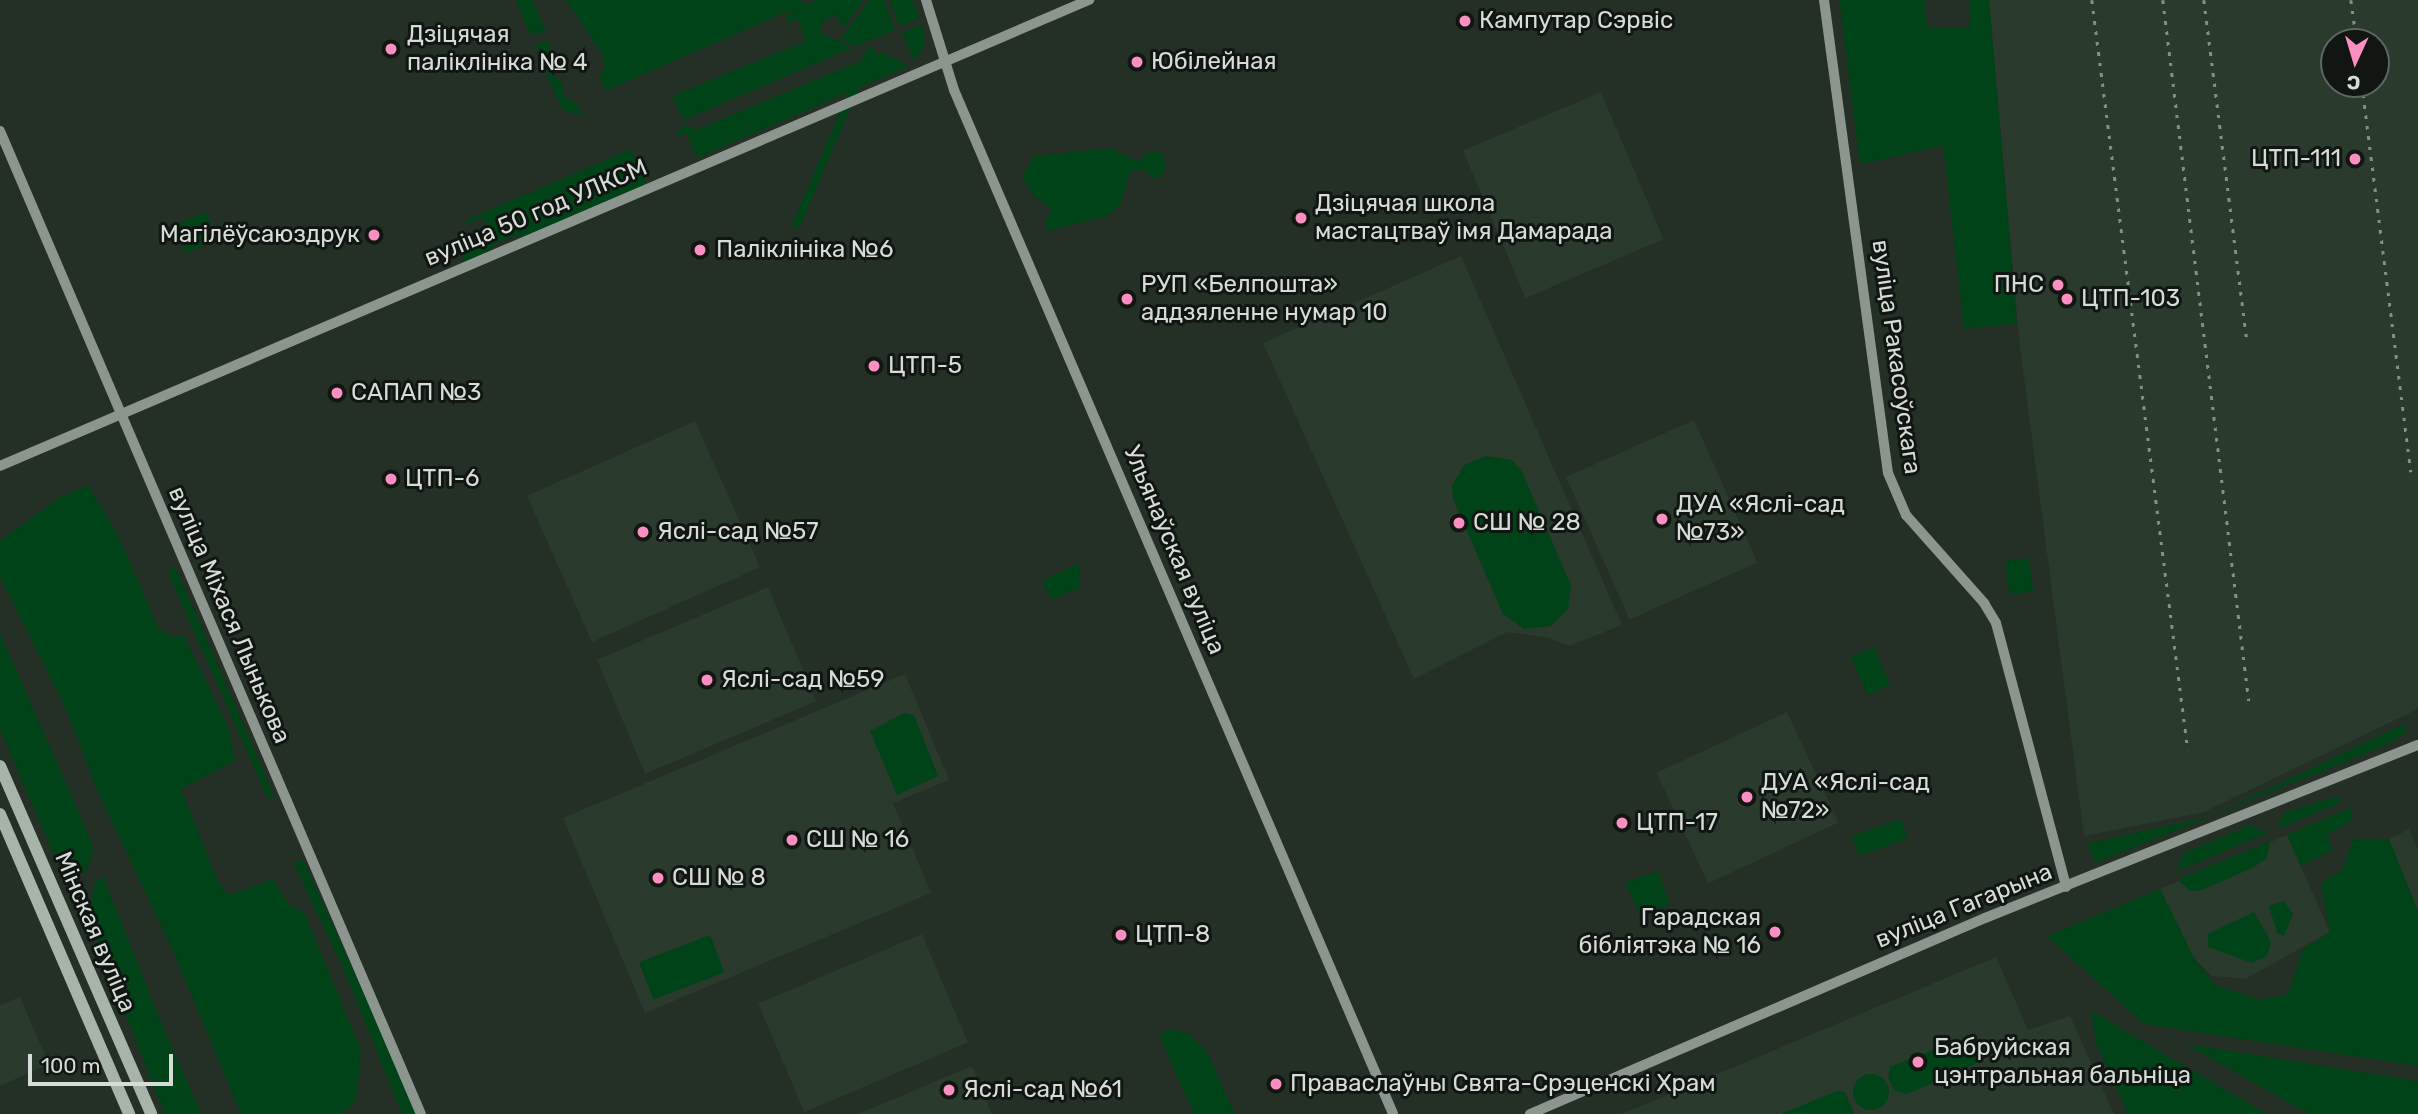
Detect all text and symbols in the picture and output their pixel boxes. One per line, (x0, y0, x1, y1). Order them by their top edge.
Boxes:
place label: Кампутар Сэрвіс (1479, 7, 1673, 35)
marker: Кампутар Сэрвіс (1457, 13, 1473, 29)
place label: Дзіцячая паліклініка № 4 (407, 21, 588, 77)
north arrow (2320, 28, 2390, 98)
marker: Дзіцячая паліклініка № 4 (381, 39, 401, 59)
place label: Юбілейная (1151, 48, 1276, 76)
marker: Юбілейная (1129, 54, 1145, 70)
text: С (2346, 71, 2361, 94)
place label: ЦТП-111 (2251, 145, 2341, 173)
marker: ЦТП-111 (2347, 151, 2363, 167)
street label: вуліца 50 год УЛКСМ (420, 153, 652, 273)
place label: Дзіцячая школа мастацтваў імя Дамарада (1315, 190, 1612, 246)
marker: Дзіцячая школа мастацтваў імя Дамарада (1293, 210, 1309, 226)
place label: Магілёўсаюздрук (160, 221, 360, 249)
marker: Магілёўсаюздрук (366, 227, 382, 243)
place label: Паліклініка №6 (716, 236, 893, 264)
street label: вуліца Ракасоўскага (1865, 238, 1927, 476)
marker: Паліклініка №6 (690, 240, 710, 260)
place label: РУП «Белпошта» аддзяленне нумар 10 (1141, 271, 1387, 327)
place label: ПНС (1994, 271, 2044, 299)
marker: ПНС (2050, 277, 2066, 293)
place label: ЦТП-103 (2081, 285, 2180, 313)
marker: РУП «Белпошта» аддзяленне нумар 10 (1119, 291, 1135, 307)
marker: ЦТП-103 (2059, 291, 2075, 307)
place label: ЦТП-5 (888, 352, 962, 380)
marker: ЦТП-5 (866, 358, 882, 374)
place label: САПАП №3 (351, 379, 481, 407)
marker: САПАП №3 (329, 385, 345, 401)
street label: Ульянаўская вуліца (1117, 441, 1231, 659)
place label: ЦТП-6 (405, 465, 480, 493)
marker: ЦТП-6 (383, 471, 399, 487)
street label: вуліца Міхася Лынькова (162, 482, 296, 748)
place label: ДУА «Яслі-сад №73» (1676, 491, 1845, 547)
place label: СШ № 28 (1473, 509, 1581, 537)
marker: ДУА «Яслі-сад №73» (1654, 511, 1670, 527)
marker: СШ № 28 (1451, 515, 1467, 531)
place label: Яслі-сад №57 (657, 518, 819, 546)
marker: Яслі-сад №57 (635, 524, 651, 540)
place label: Яслі-сад №59 (721, 666, 884, 694)
marker: Яслі-сад №59 (699, 672, 715, 688)
place label: ДУА «Яслі-сад №72» (1761, 769, 1930, 825)
marker: ДУА «Яслі-сад №72» (1739, 789, 1755, 805)
place label: ЦТП-17 (1636, 809, 1718, 837)
marker: ЦТП-17 (1614, 815, 1630, 831)
place label: СШ № 16 (806, 826, 909, 854)
marker: СШ № 16 (784, 832, 800, 848)
street label: Мінская вуліца (48, 847, 142, 1017)
street label: вуліца Гагарына (1871, 857, 2057, 955)
place label: СШ № 8 (672, 864, 766, 892)
marker: СШ № 8 (650, 870, 666, 886)
place label: Гарадская бібліятэка № 16 (1579, 904, 1761, 960)
place label: ЦТП-8 (1135, 921, 1210, 949)
marker: Гарадская бібліятэка № 16 (1767, 924, 1783, 940)
marker: ЦТП-8 (1113, 927, 1129, 943)
place label: Бабруйская цэнтральная бальніца (1934, 1034, 2191, 1090)
scale bar (32, 1040, 177, 1084)
marker: Бабруйская цэнтральная бальніца (1908, 1052, 1928, 1072)
text: 100 m (41, 1053, 100, 1078)
place label: Праваслаўны Свята-Срэценскі Храм (1290, 1070, 1715, 1098)
place label: Яслі-сад №61 (963, 1076, 1122, 1104)
marker: Праваслаўны Свята-Срэценскі Храм (1268, 1076, 1284, 1092)
marker: Яслі-сад №61 (941, 1082, 957, 1098)

